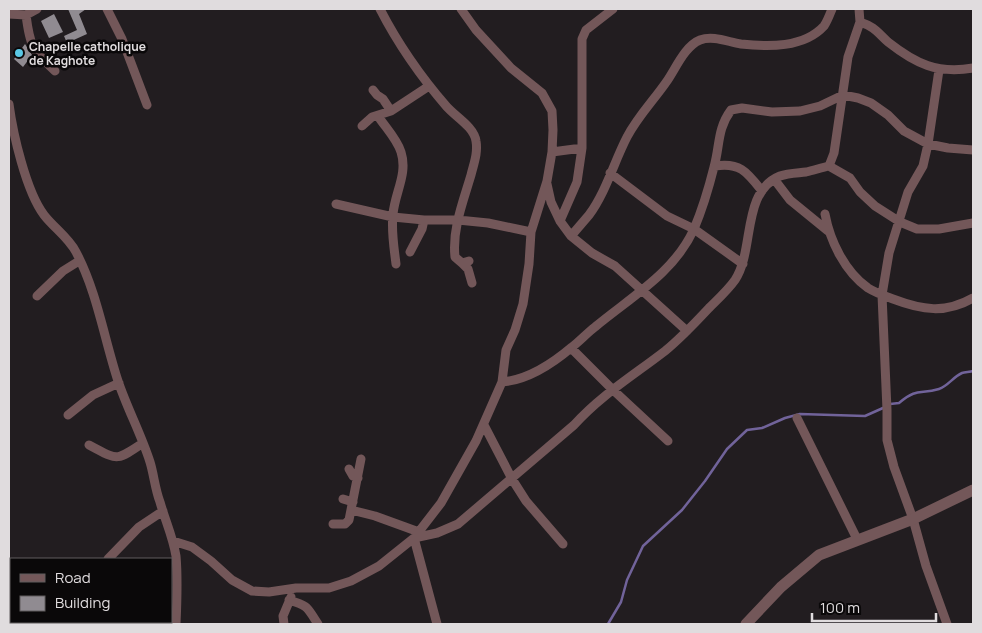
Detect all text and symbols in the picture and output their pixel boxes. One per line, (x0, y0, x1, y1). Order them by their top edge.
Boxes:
place label: Chapelle catholique de Kaghote (29, 38, 146, 69)
marker: Chapelle catholique de Kaghote (13, 47, 25, 59)
legend (10, 558, 172, 623)
text: Road (55, 567, 91, 588)
scale bar (812, 590, 936, 622)
text: Building (55, 592, 110, 613)
text: 100 m (820, 597, 860, 618)

